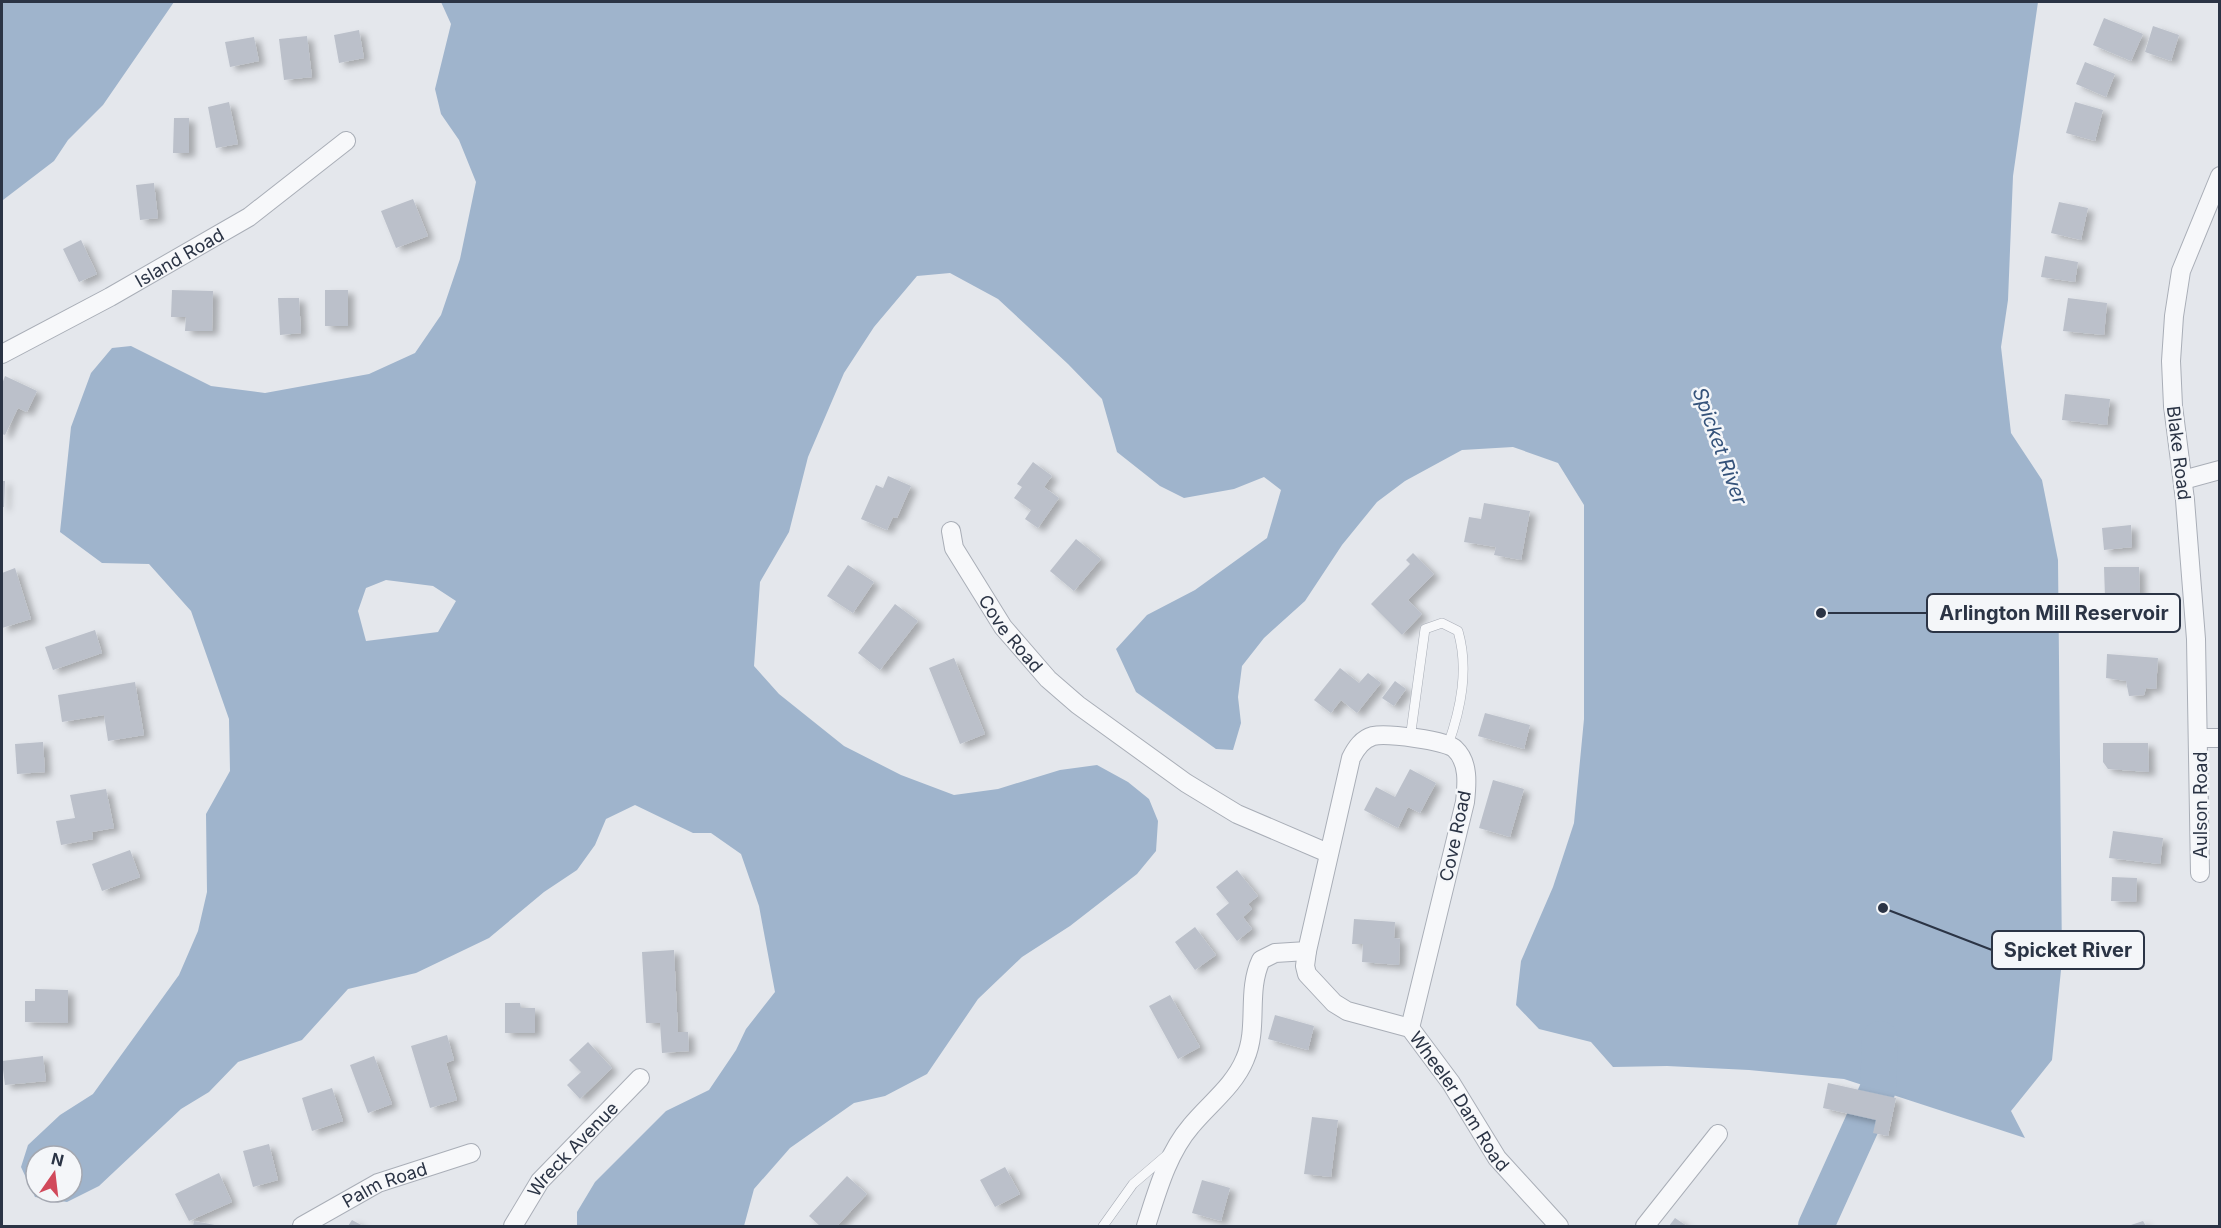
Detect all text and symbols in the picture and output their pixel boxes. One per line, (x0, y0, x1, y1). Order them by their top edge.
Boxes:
street label: Island Road (131, 223, 227, 291)
water label: Spicket River (1688, 384, 1753, 508)
street label: Blake Road (2163, 405, 2195, 501)
street label: Cove Road (975, 591, 1048, 676)
callout: Arlington Mill Reservoir (1927, 594, 2180, 632)
text: Arlington Mill Reservoir (1939, 601, 2169, 625)
street label: Aulson Road (2190, 752, 2211, 858)
street label: Cove Road (1435, 789, 1475, 883)
callout: Spicket River (1992, 931, 2144, 969)
text: Spicket River (2004, 938, 2132, 962)
street label: Wheeler Dam Road (1406, 1027, 1514, 1175)
street label: Wreck Avenue (523, 1097, 622, 1200)
north arrow (24, 1144, 84, 1204)
text: N (49, 1148, 66, 1171)
street label: Palm Road (338, 1157, 430, 1212)

